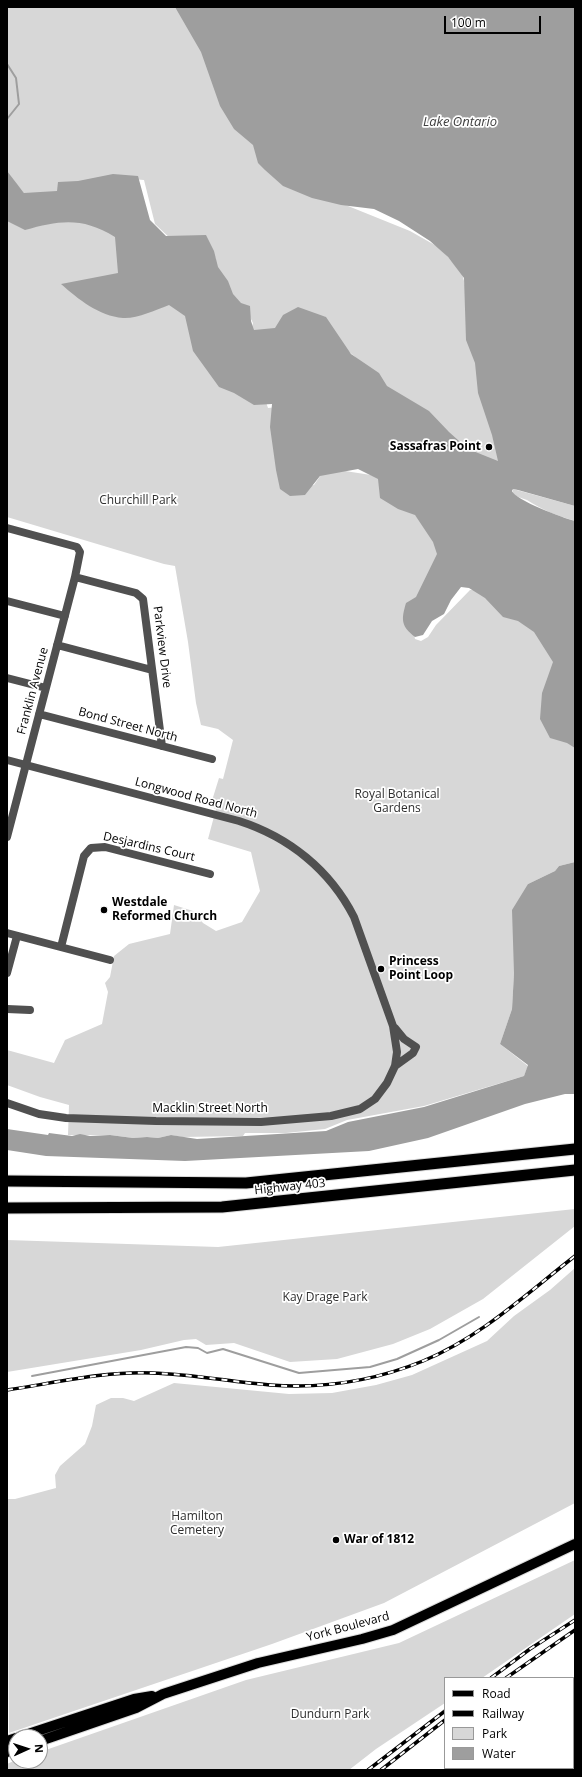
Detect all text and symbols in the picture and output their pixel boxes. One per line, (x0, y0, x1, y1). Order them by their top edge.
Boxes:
scale bar (446, 8, 543, 34)
text: 100 m (451, 14, 486, 31)
water label: Lake Ontario (423, 114, 497, 130)
place label: Sassafras Point (390, 440, 481, 454)
marker: Sassafras Point (484, 442, 494, 452)
park label: Churchill Park (99, 494, 177, 508)
street label: Parkview Drive (150, 605, 174, 689)
street label: Franklin Avenue (14, 646, 52, 736)
street label: Bond Street North (77, 705, 179, 745)
street label: Longwood Road North (133, 775, 259, 821)
park label: Royal Botanical Gardens (354, 788, 440, 816)
street label: Desjardins Court (102, 829, 196, 865)
place label: Westdale Reformed Church (112, 896, 217, 924)
marker: Westdale Reformed Church (99, 905, 109, 915)
place label: Princess Point Loop (389, 955, 453, 983)
marker: Princess Point Loop (376, 964, 386, 974)
street label: Macklin Street North (152, 1102, 268, 1116)
street label: Highway 403 (254, 1176, 326, 1198)
park label: Kay Drage Park (283, 1291, 367, 1305)
park label: Hamilton Cemetery (170, 1510, 224, 1538)
place label: War of 1812 (344, 1533, 414, 1547)
marker: War of 1812 (331, 1535, 341, 1545)
street label: York Boulevard (305, 1609, 391, 1645)
legend (444, 1677, 574, 1769)
text: Road (482, 1685, 511, 1702)
text: Railway (482, 1705, 524, 1722)
park label: Dundurn Park (291, 1708, 369, 1722)
text: Park (482, 1725, 507, 1742)
north arrow (8, 1729, 48, 1769)
text: N (32, 1744, 47, 1753)
text: Water (482, 1745, 516, 1762)

